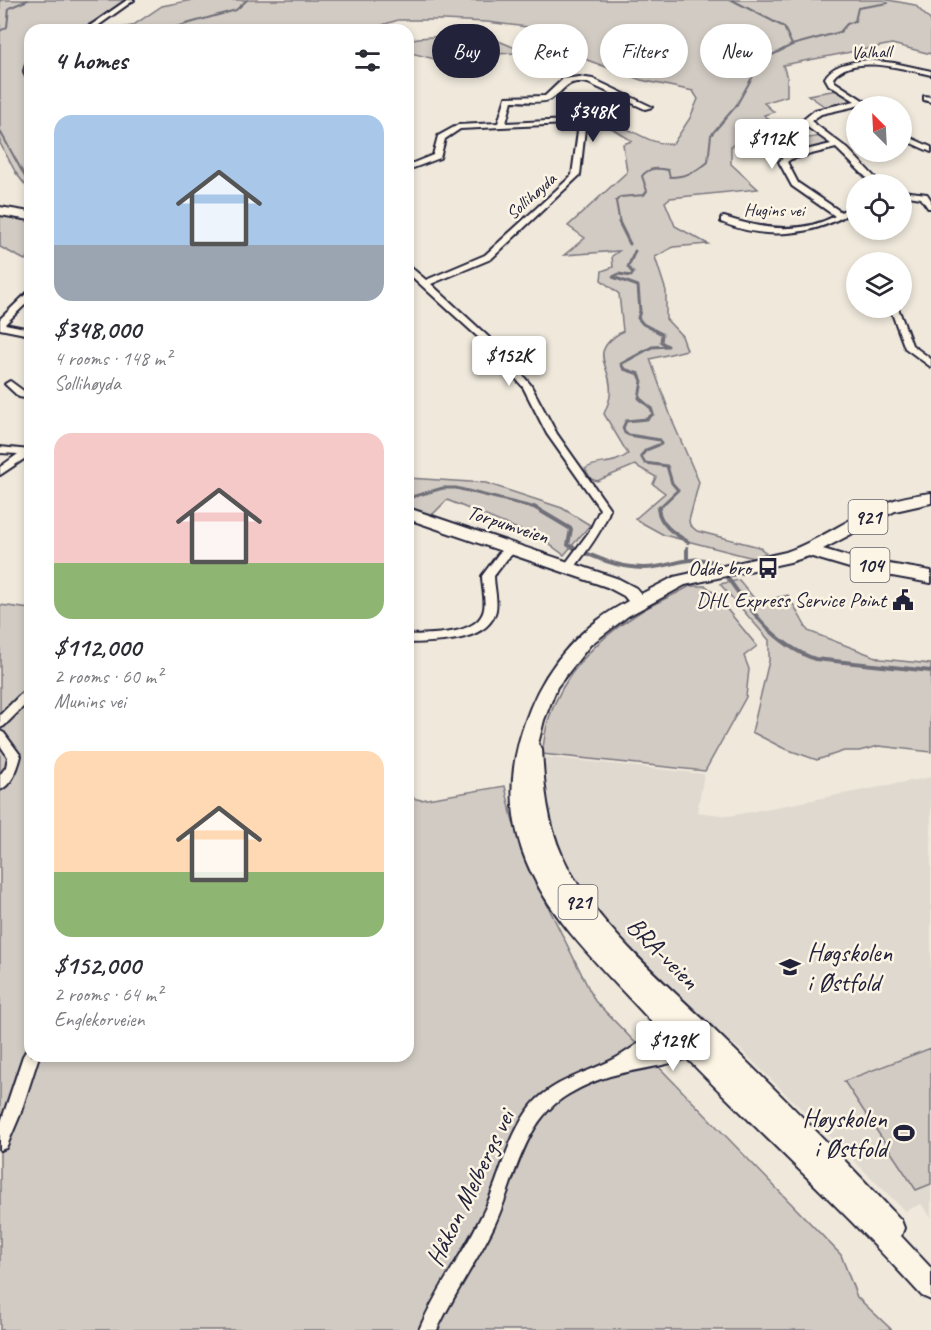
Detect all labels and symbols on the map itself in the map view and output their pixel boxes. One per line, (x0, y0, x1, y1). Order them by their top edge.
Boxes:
street label: Valhall (850, 40, 895, 64)
pin: $348K (551, 92, 635, 143)
north arrow (846, 96, 912, 162)
pin: $112K (730, 119, 814, 170)
street label: Sollihøyda (501, 167, 561, 224)
street label: Hugins vei (744, 198, 807, 222)
pin: $152K (467, 336, 551, 387)
street label: Torpumveien (464, 499, 553, 550)
road number: 921 (848, 500, 888, 534)
road number: 104 (850, 548, 890, 582)
place label: Odde bro (688, 555, 754, 581)
bus stop icon: Odde bro (756, 556, 780, 580)
place label: DHL Express Service Point (696, 587, 888, 613)
public building icon: DHL Express Service Point (891, 588, 915, 612)
road number: 921 (558, 885, 598, 919)
street label: BRA-veien (619, 909, 707, 997)
place label: Høgskolen i Østfold (807, 936, 892, 999)
school or university icon: Høgskolen i Østfold (778, 955, 802, 979)
pin: $129K (631, 1021, 715, 1072)
street label: Håkon Melbergs vei (418, 1102, 523, 1272)
place label: Høyskolen i Østfold (802, 1102, 891, 1165)
sports icon: Høyskolen i Østfold (892, 1121, 916, 1145)

